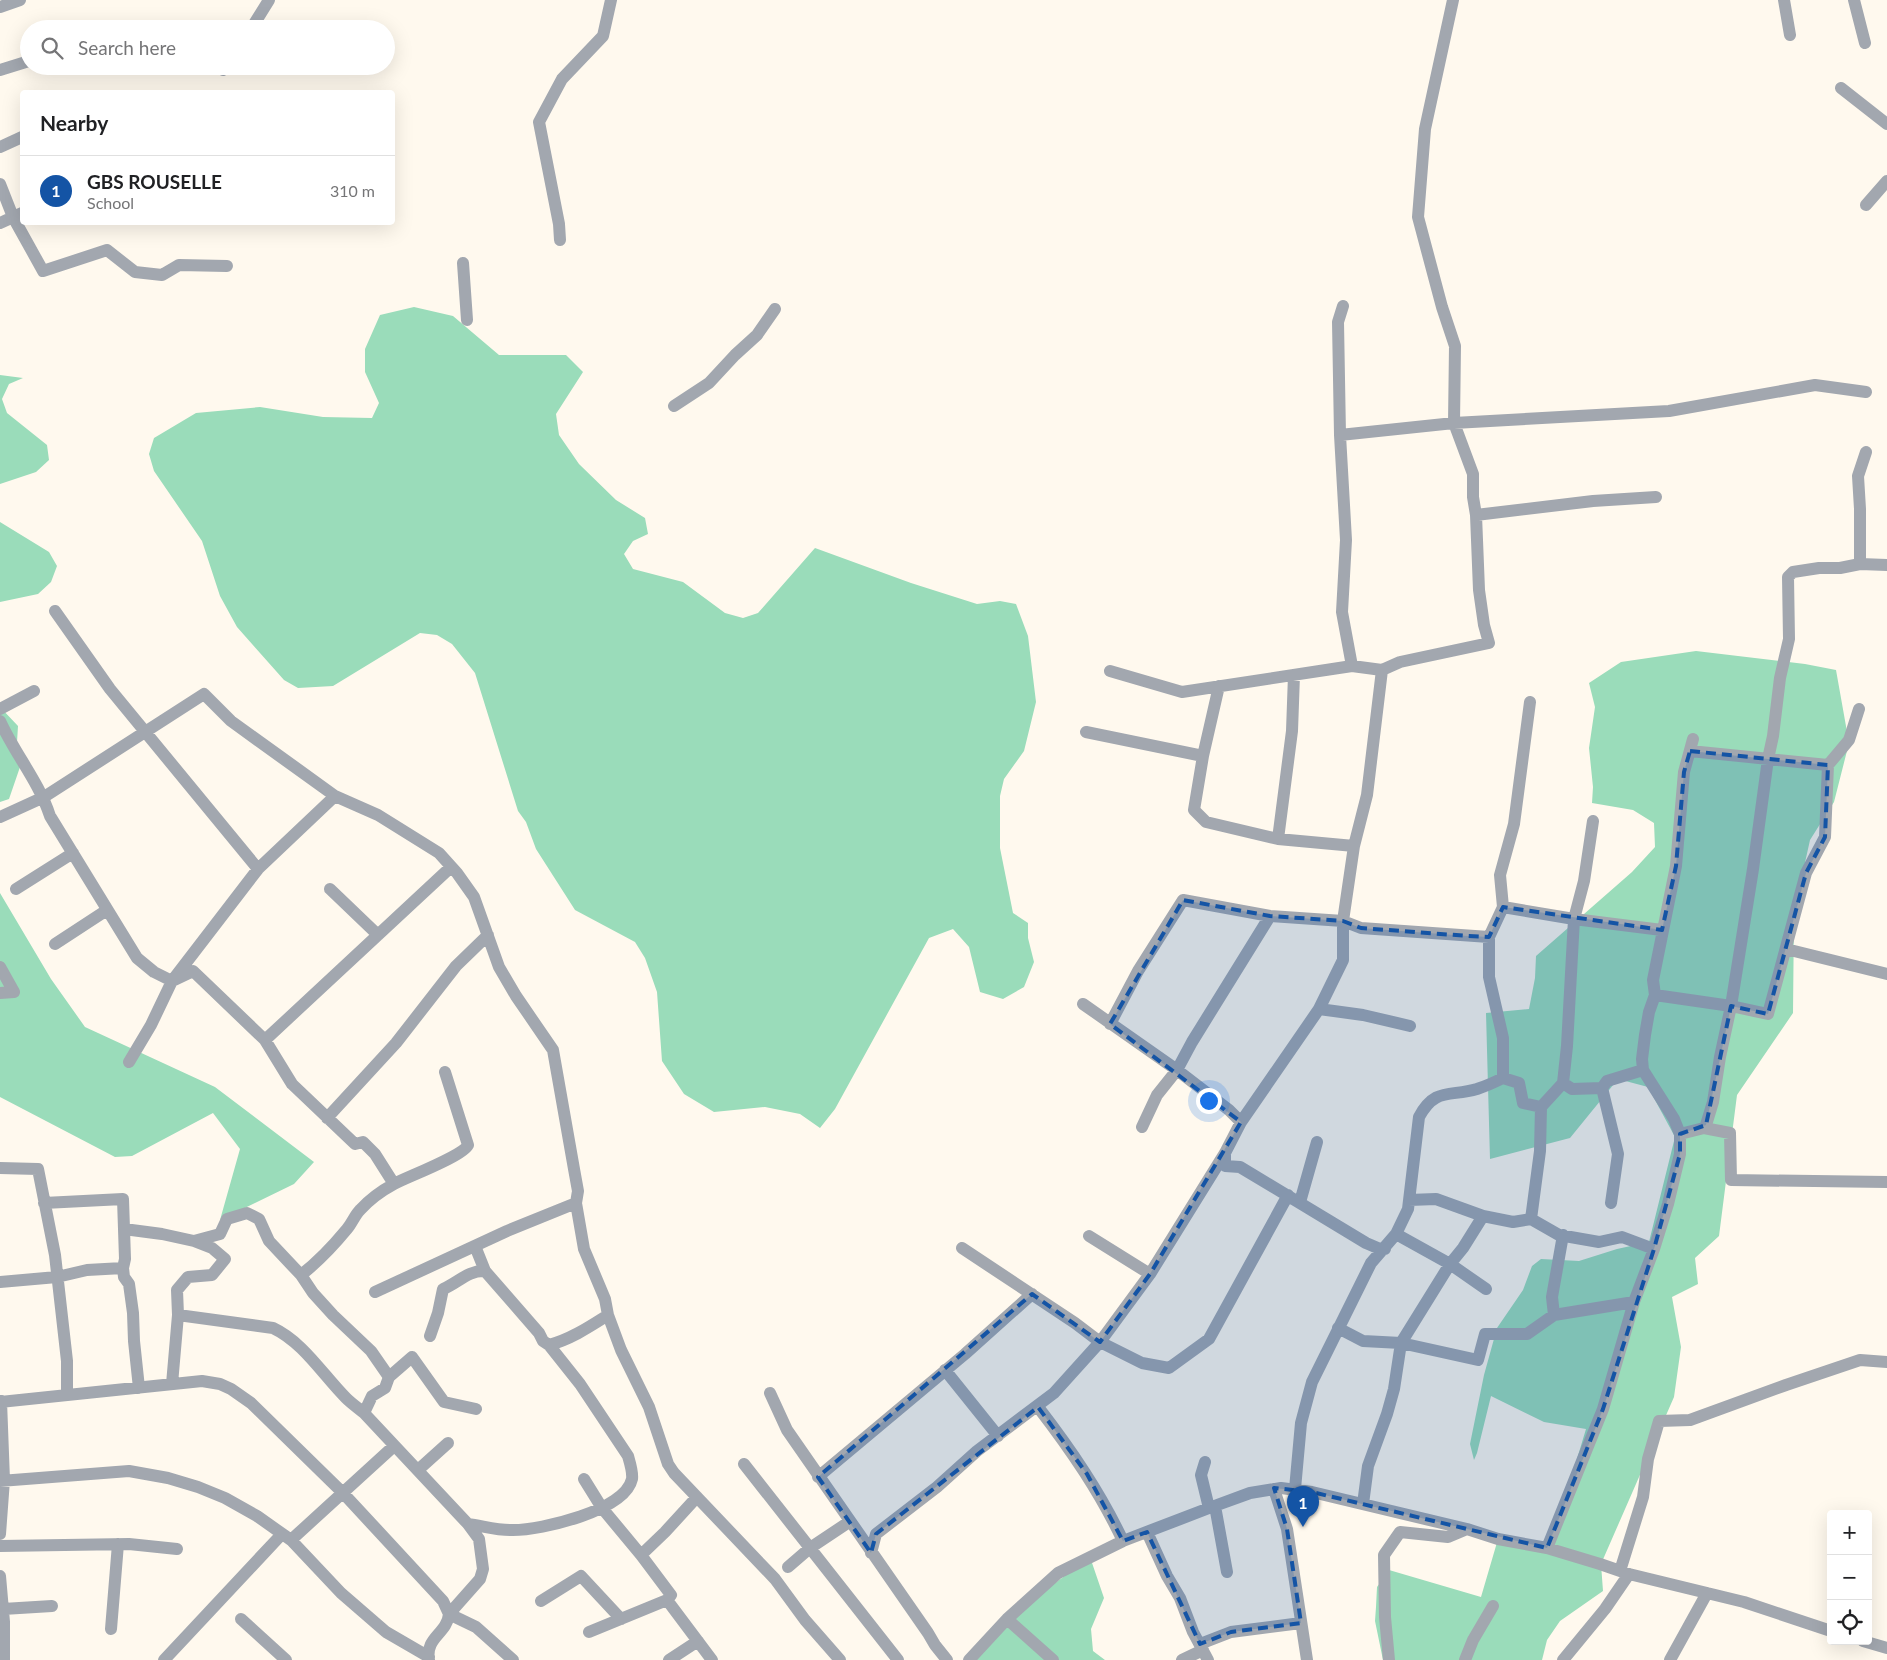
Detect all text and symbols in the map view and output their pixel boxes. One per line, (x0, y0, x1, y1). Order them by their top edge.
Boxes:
search box (20, 20, 395, 75)
icon: search (38, 34, 66, 62)
text: Search here (78, 36, 176, 59)
text: Nearby (40, 110, 108, 135)
text: GBS ROUSELLE (87, 170, 222, 193)
text: 1 (51, 181, 61, 200)
text: 310 m (330, 181, 375, 200)
text: School (87, 193, 134, 212)
your location (1196, 1088, 1222, 1114)
pin: 1 (1287, 1486, 1319, 1527)
map controls (1827, 1510, 1872, 1645)
button: + (1827, 1510, 1872, 1555)
button: − (1827, 1555, 1872, 1600)
button: locate (1827, 1600, 1872, 1645)

